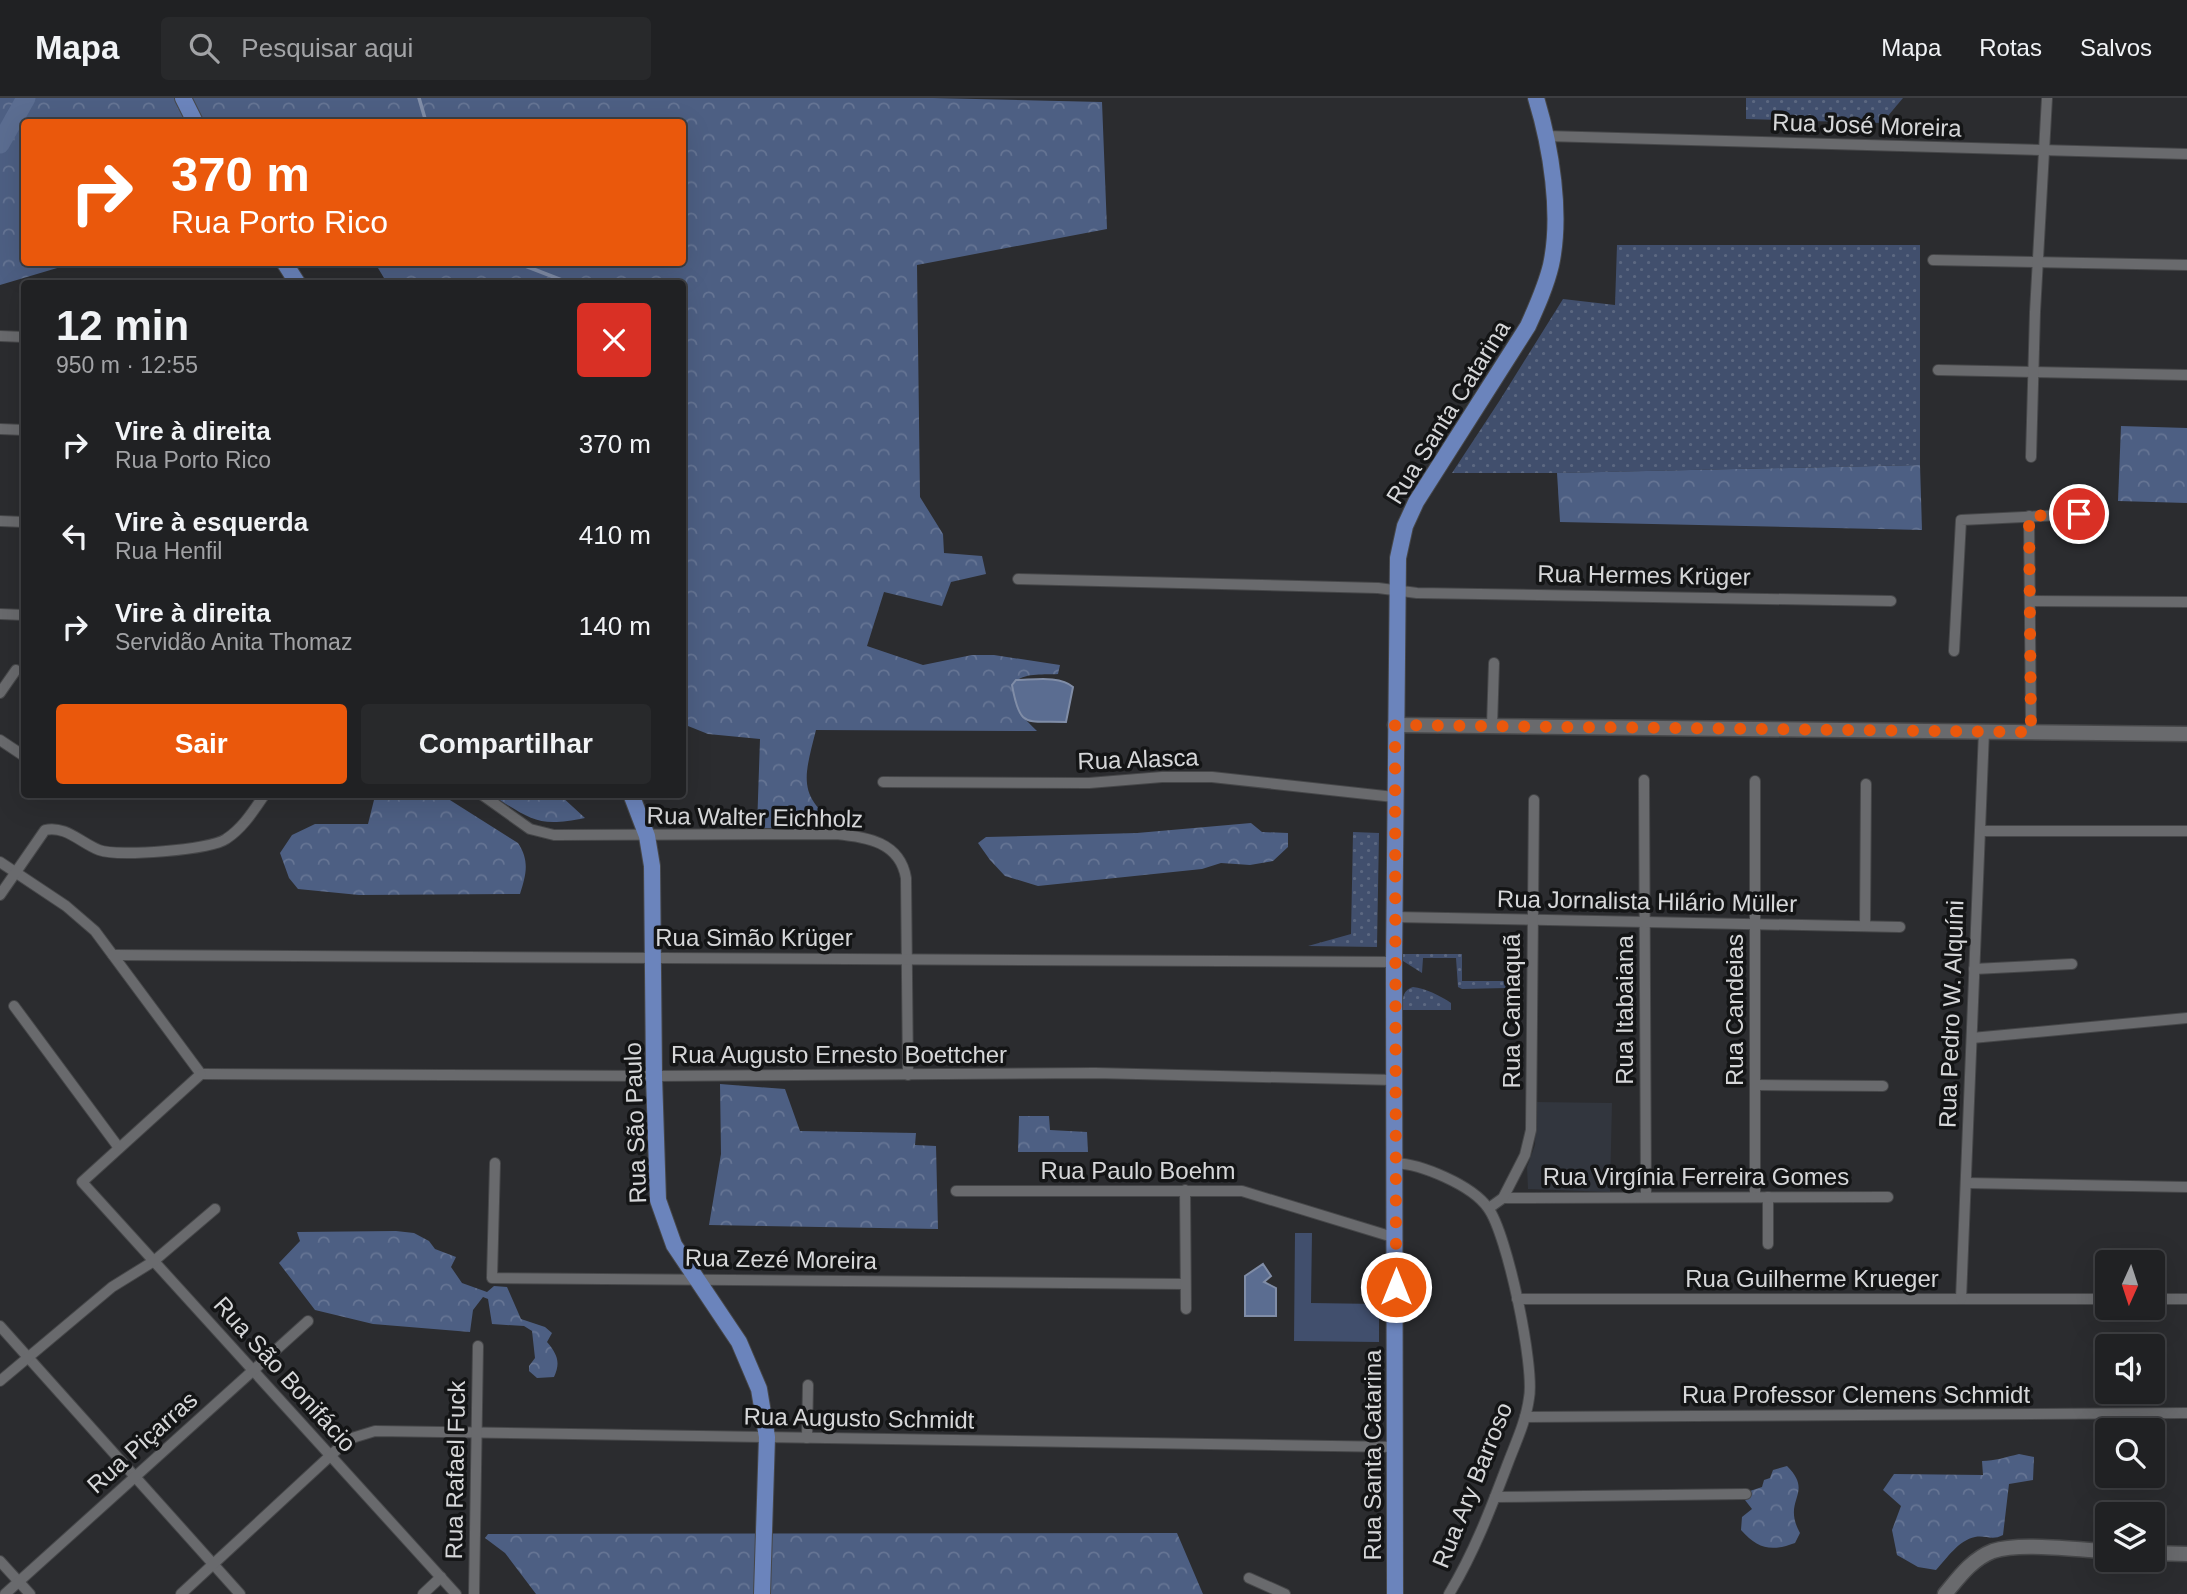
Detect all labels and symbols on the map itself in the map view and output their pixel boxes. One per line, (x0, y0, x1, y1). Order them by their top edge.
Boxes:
street label: Rua José Moreira (1772, 108, 1963, 142)
street label: Rua Santa Catarina (1381, 315, 1516, 509)
pin (2049, 484, 2109, 544)
street label: Rua Hermes Krüger (1537, 560, 1751, 590)
street label: Rua Alasca (1077, 743, 1200, 775)
street label: Rua Walter Eichholz (647, 802, 863, 832)
street label: Rua Jornalista Hilário Müller (1497, 885, 1797, 917)
street label: Rua Pedro W. Alquíni (1934, 900, 1968, 1128)
street label: Rua Simão Krüger (655, 924, 853, 951)
street label: Rua Camaquã (1498, 933, 1525, 1088)
street label: Rua Candeias (1721, 934, 1748, 1086)
street label: Rua Itabaiana (1611, 935, 1638, 1085)
street label: Rua Augusto Ernesto Boettcher (671, 1041, 1007, 1068)
street label: Rua São Paulo (619, 1042, 651, 1204)
street label: Rua Paulo Boehm (1041, 1157, 1235, 1184)
street label: Rua Virgínia Ferreira Gomes (1543, 1163, 1849, 1190)
street label: Rua Zezé Moreira (685, 1244, 878, 1274)
position arrow (1359, 1250, 1433, 1324)
north arrow (2095, 1250, 2165, 1320)
street label: Rua Guilherme Krueger (1685, 1265, 1939, 1292)
street label: Rua São Bonifácio (208, 1291, 362, 1457)
street label: Rua Santa Catarina (1359, 1349, 1386, 1560)
street label: Rua Rafael Fuck (440, 1379, 470, 1560)
street label: Rua Professor Clemens Schmidt (1682, 1381, 2030, 1408)
street label: Rua Piçarras (81, 1386, 203, 1498)
street label: Rua Ary Barroso (1427, 1398, 1517, 1572)
street label: Rua Augusto Schmidt (743, 1402, 975, 1434)

